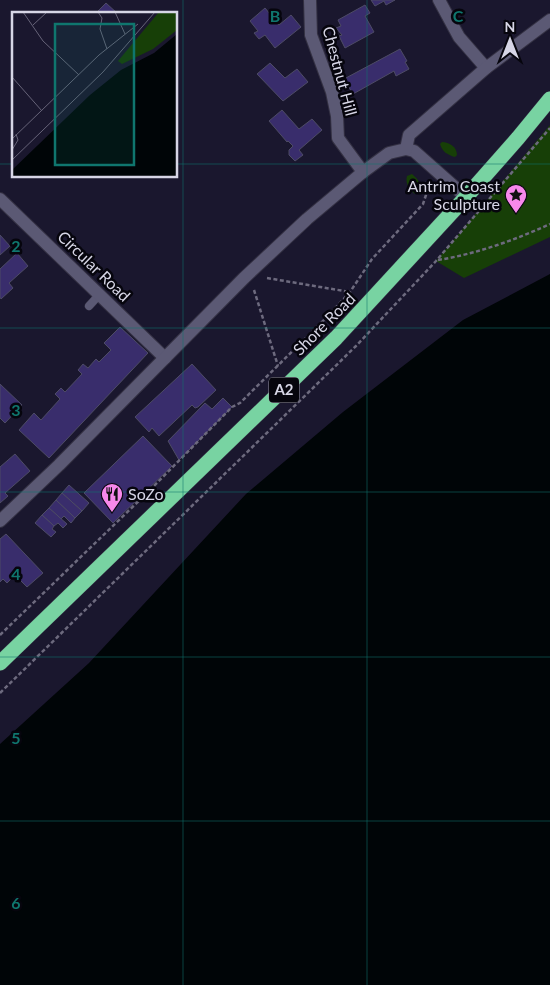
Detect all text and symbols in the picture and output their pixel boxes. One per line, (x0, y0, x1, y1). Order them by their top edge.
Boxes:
text: B (270, 6, 280, 25)
text: C (453, 6, 464, 25)
inset map (12, 12, 178, 178)
north arrow (485, 15, 535, 65)
text: N (505, 18, 515, 35)
street label: Chestnut Hill (319, 24, 362, 118)
place label: Antrim Coast Sculpture (408, 176, 500, 213)
place icon: Antrim Coast Sculpture (504, 183, 528, 214)
street label: Circular Road (54, 226, 135, 305)
text: 2 (11, 236, 21, 255)
street label: Shore Road (289, 289, 359, 359)
road number: A2 (269, 378, 299, 402)
text: 3 (11, 400, 21, 419)
restaurant icon: SoZo (100, 482, 124, 513)
place label: SoZo (128, 484, 164, 503)
text: 4 (11, 564, 21, 583)
text: 5 (11, 728, 21, 747)
text: 6 (11, 893, 21, 912)

